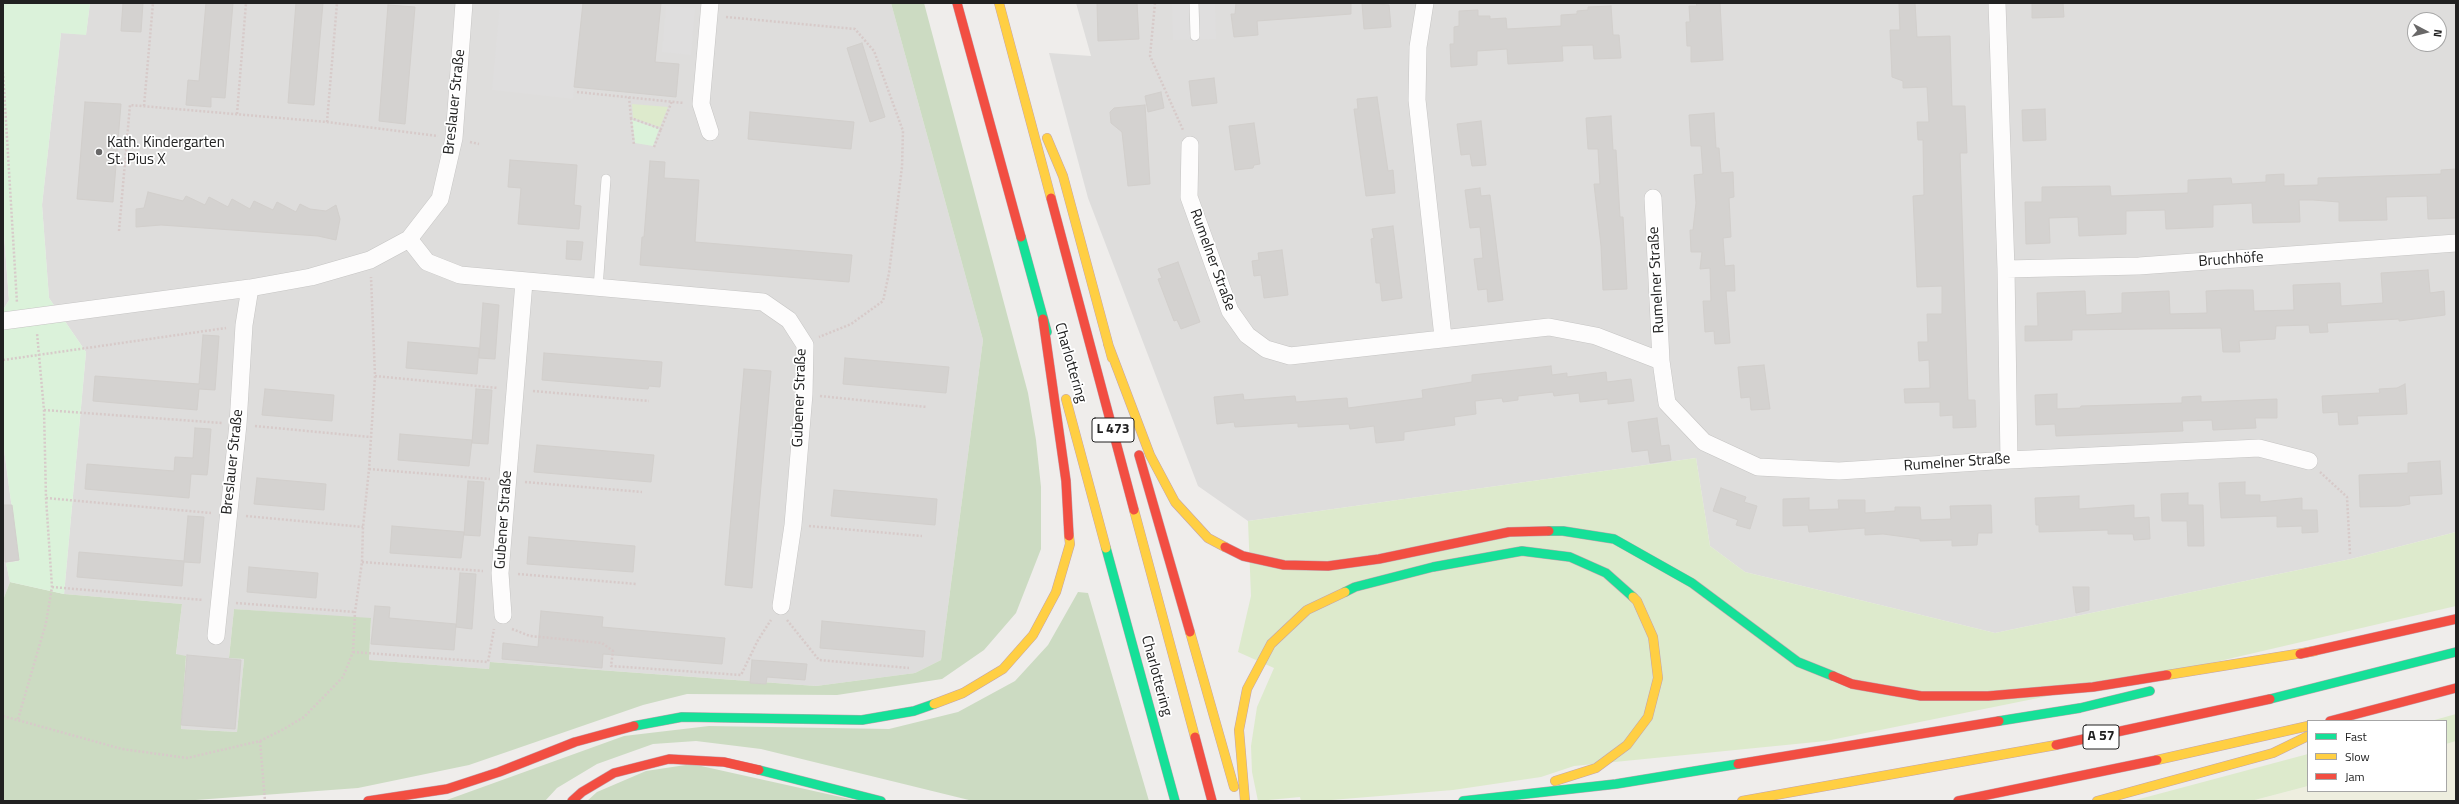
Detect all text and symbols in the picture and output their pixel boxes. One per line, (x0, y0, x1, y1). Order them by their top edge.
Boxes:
north arrow (2407, 12, 2447, 52)
text: N (2430, 29, 2446, 38)
street label: Breslauer Straße (441, 48, 469, 156)
place label: Kath. Kindergarten St. Pius X (107, 134, 225, 169)
marker: Kath. Kindergarten St. Pius X (94, 147, 104, 157)
street label: Rumelner Straße (1185, 207, 1239, 313)
street label: Rumelner Straße (1645, 226, 1669, 334)
street label: Bruchhöfe (2198, 249, 2264, 271)
street label: Charlottering (1050, 321, 1090, 405)
street label: Gubener Straße (789, 348, 811, 448)
street label: Breslauer Straße (219, 408, 247, 516)
road number: L 473 (1092, 418, 1134, 442)
street label: Rumelner Straße (1903, 450, 2011, 476)
street label: Gubener Straße (492, 470, 516, 570)
street label: Charlottering (1137, 634, 1175, 718)
legend (2307, 720, 2447, 792)
road number: A 57 (2083, 725, 2119, 749)
text: Fast (2345, 727, 2367, 746)
text: Slow (2345, 747, 2370, 766)
text: Jam (2345, 767, 2365, 786)

